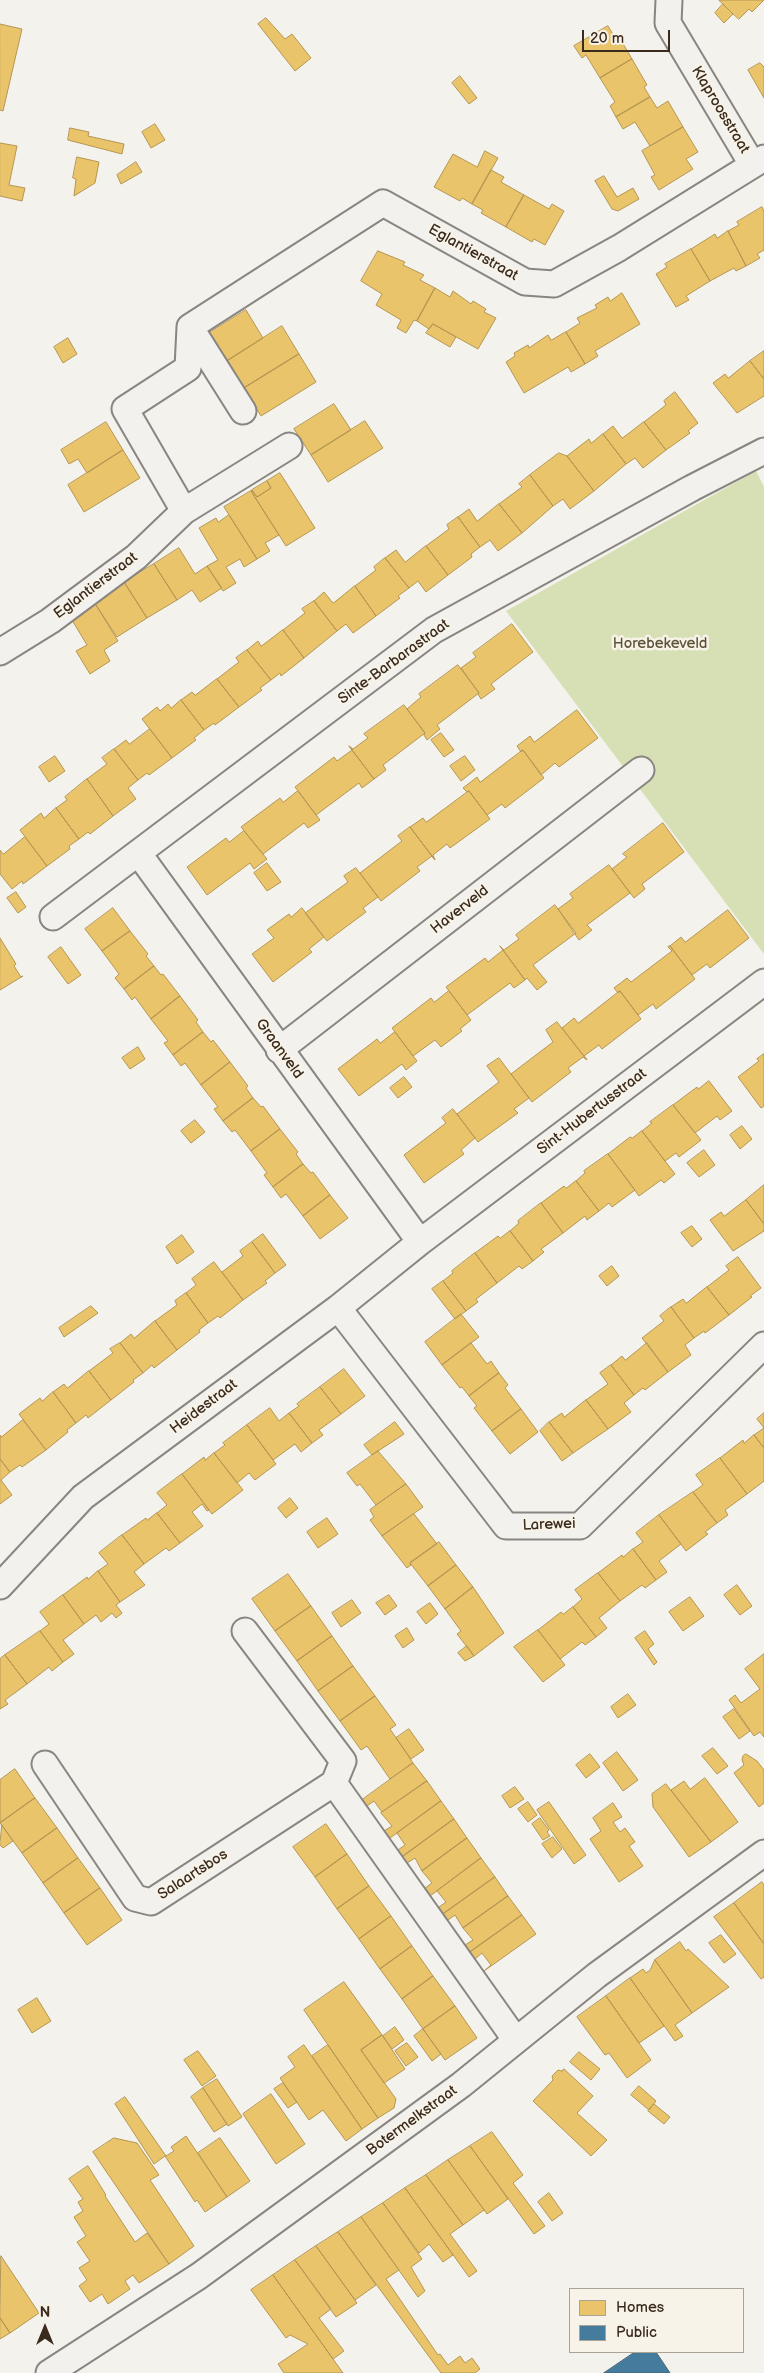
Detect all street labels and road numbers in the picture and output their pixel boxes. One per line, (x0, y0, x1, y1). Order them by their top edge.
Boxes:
street label: Klaproosstraat (687, 63, 753, 157)
street label: Eglantierstraat (425, 221, 521, 285)
street label: Eglantierstraat (51, 549, 141, 623)
street label: Sinte-Barbarastraat (335, 616, 453, 708)
street label: Haverveld (427, 882, 493, 938)
street label: Graanveld (251, 1016, 307, 1082)
street label: Sint-Hubertusstraat (534, 1065, 650, 1159)
street label: Heidestraat (167, 1376, 241, 1438)
street label: Larewei (522, 1515, 576, 1535)
street label: Salaartsbos (155, 1846, 231, 1904)
street label: Botermelkstraat (363, 2082, 461, 2160)

